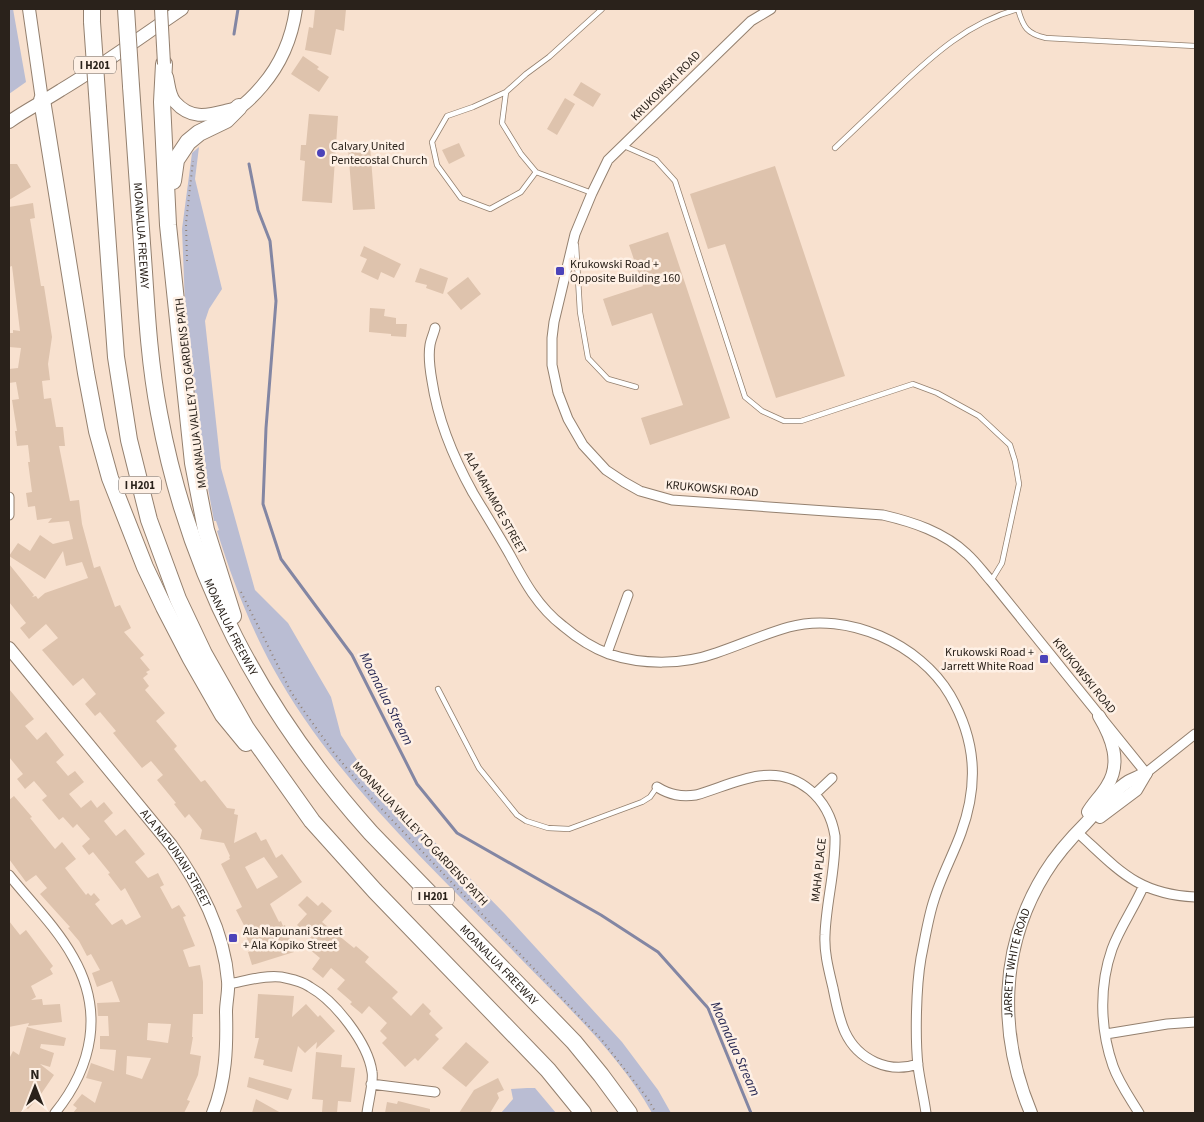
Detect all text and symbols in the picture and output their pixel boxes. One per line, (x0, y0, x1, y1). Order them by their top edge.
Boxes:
street label: KRUKOWSKI ROAD (627, 47, 705, 125)
road number: I H201 (74, 56, 116, 74)
place label: Calvary United Pentecostal Church (331, 138, 428, 169)
marker: Calvary United Pentecostal Church (315, 147, 327, 159)
street label: MOANALUA FREEWAY (129, 182, 154, 290)
place label: Krukowski Road + Opposite Building 160 (570, 256, 680, 287)
marker: Krukowski Road + Opposite Building 160 (554, 265, 566, 277)
street label: MOANALUA VALLEY TO GARDENS PATH (171, 297, 211, 489)
street label: ALA MAHAMOE STREET (460, 449, 531, 558)
road number: I H201 (119, 476, 161, 494)
street label: KRUKOWSKI ROAD (665, 476, 759, 502)
street label: MOANALUA FREEWAY (200, 576, 262, 679)
street label: KRUKOWSKI ROAD (1048, 635, 1120, 717)
place label: Krukowski Road + Jarrett White Road (941, 644, 1034, 675)
water label: Moanalua Stream (354, 649, 418, 749)
marker: Krukowski Road + Jarrett White Road (1038, 653, 1050, 665)
street label: MOANALUA VALLEY TO GARDENS PATH (348, 758, 492, 910)
street label: ALA NAPUNANI STREET (136, 805, 216, 911)
street label: MAHA PLACE (807, 837, 831, 903)
road number: I H201 (412, 888, 454, 904)
street label: JARRETT WHITE ROAD (1000, 905, 1035, 1018)
street label: MOANALUA FREEWAY (456, 921, 542, 1009)
place label: Ala Napunani Street + Ala Kopiko Street (243, 923, 343, 954)
marker: Ala Napunani Street + Ala Kopiko Street (227, 932, 239, 944)
water label: Moanalua Stream (705, 998, 765, 1100)
north arrow (10, 1062, 60, 1112)
text: N (30, 1065, 40, 1085)

